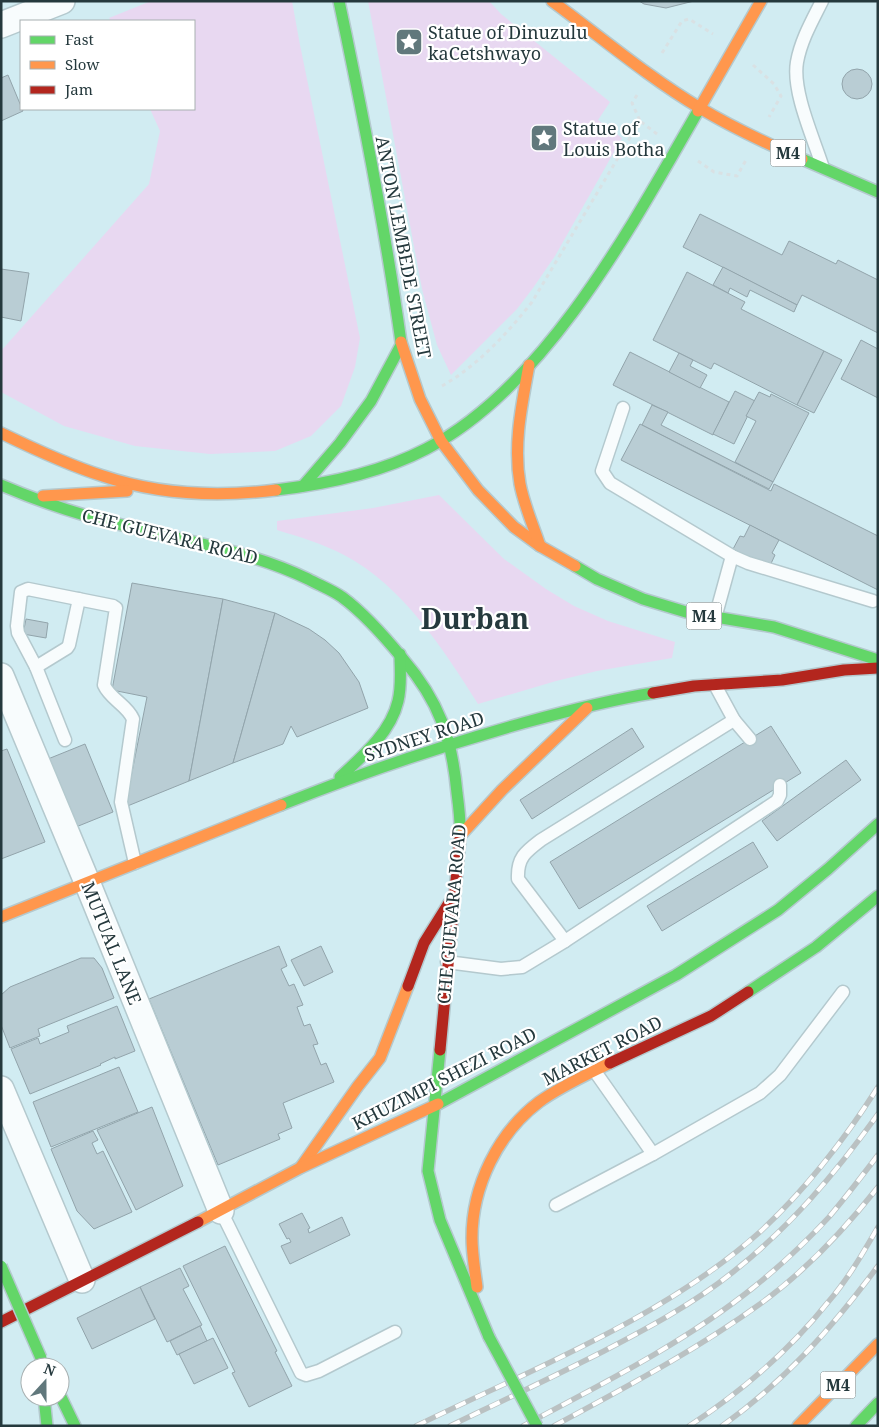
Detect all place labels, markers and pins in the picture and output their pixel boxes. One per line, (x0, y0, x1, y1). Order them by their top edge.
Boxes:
place label: Statue of Dinuzulu kaCetshwayo (428, 20, 588, 65)
place icon: Statue of Dinuzulu kaCetshwayo (394, 27, 424, 57)
place label: Statue of Louis Botha (563, 116, 665, 161)
place icon: Statue of Louis Botha (529, 123, 559, 153)

